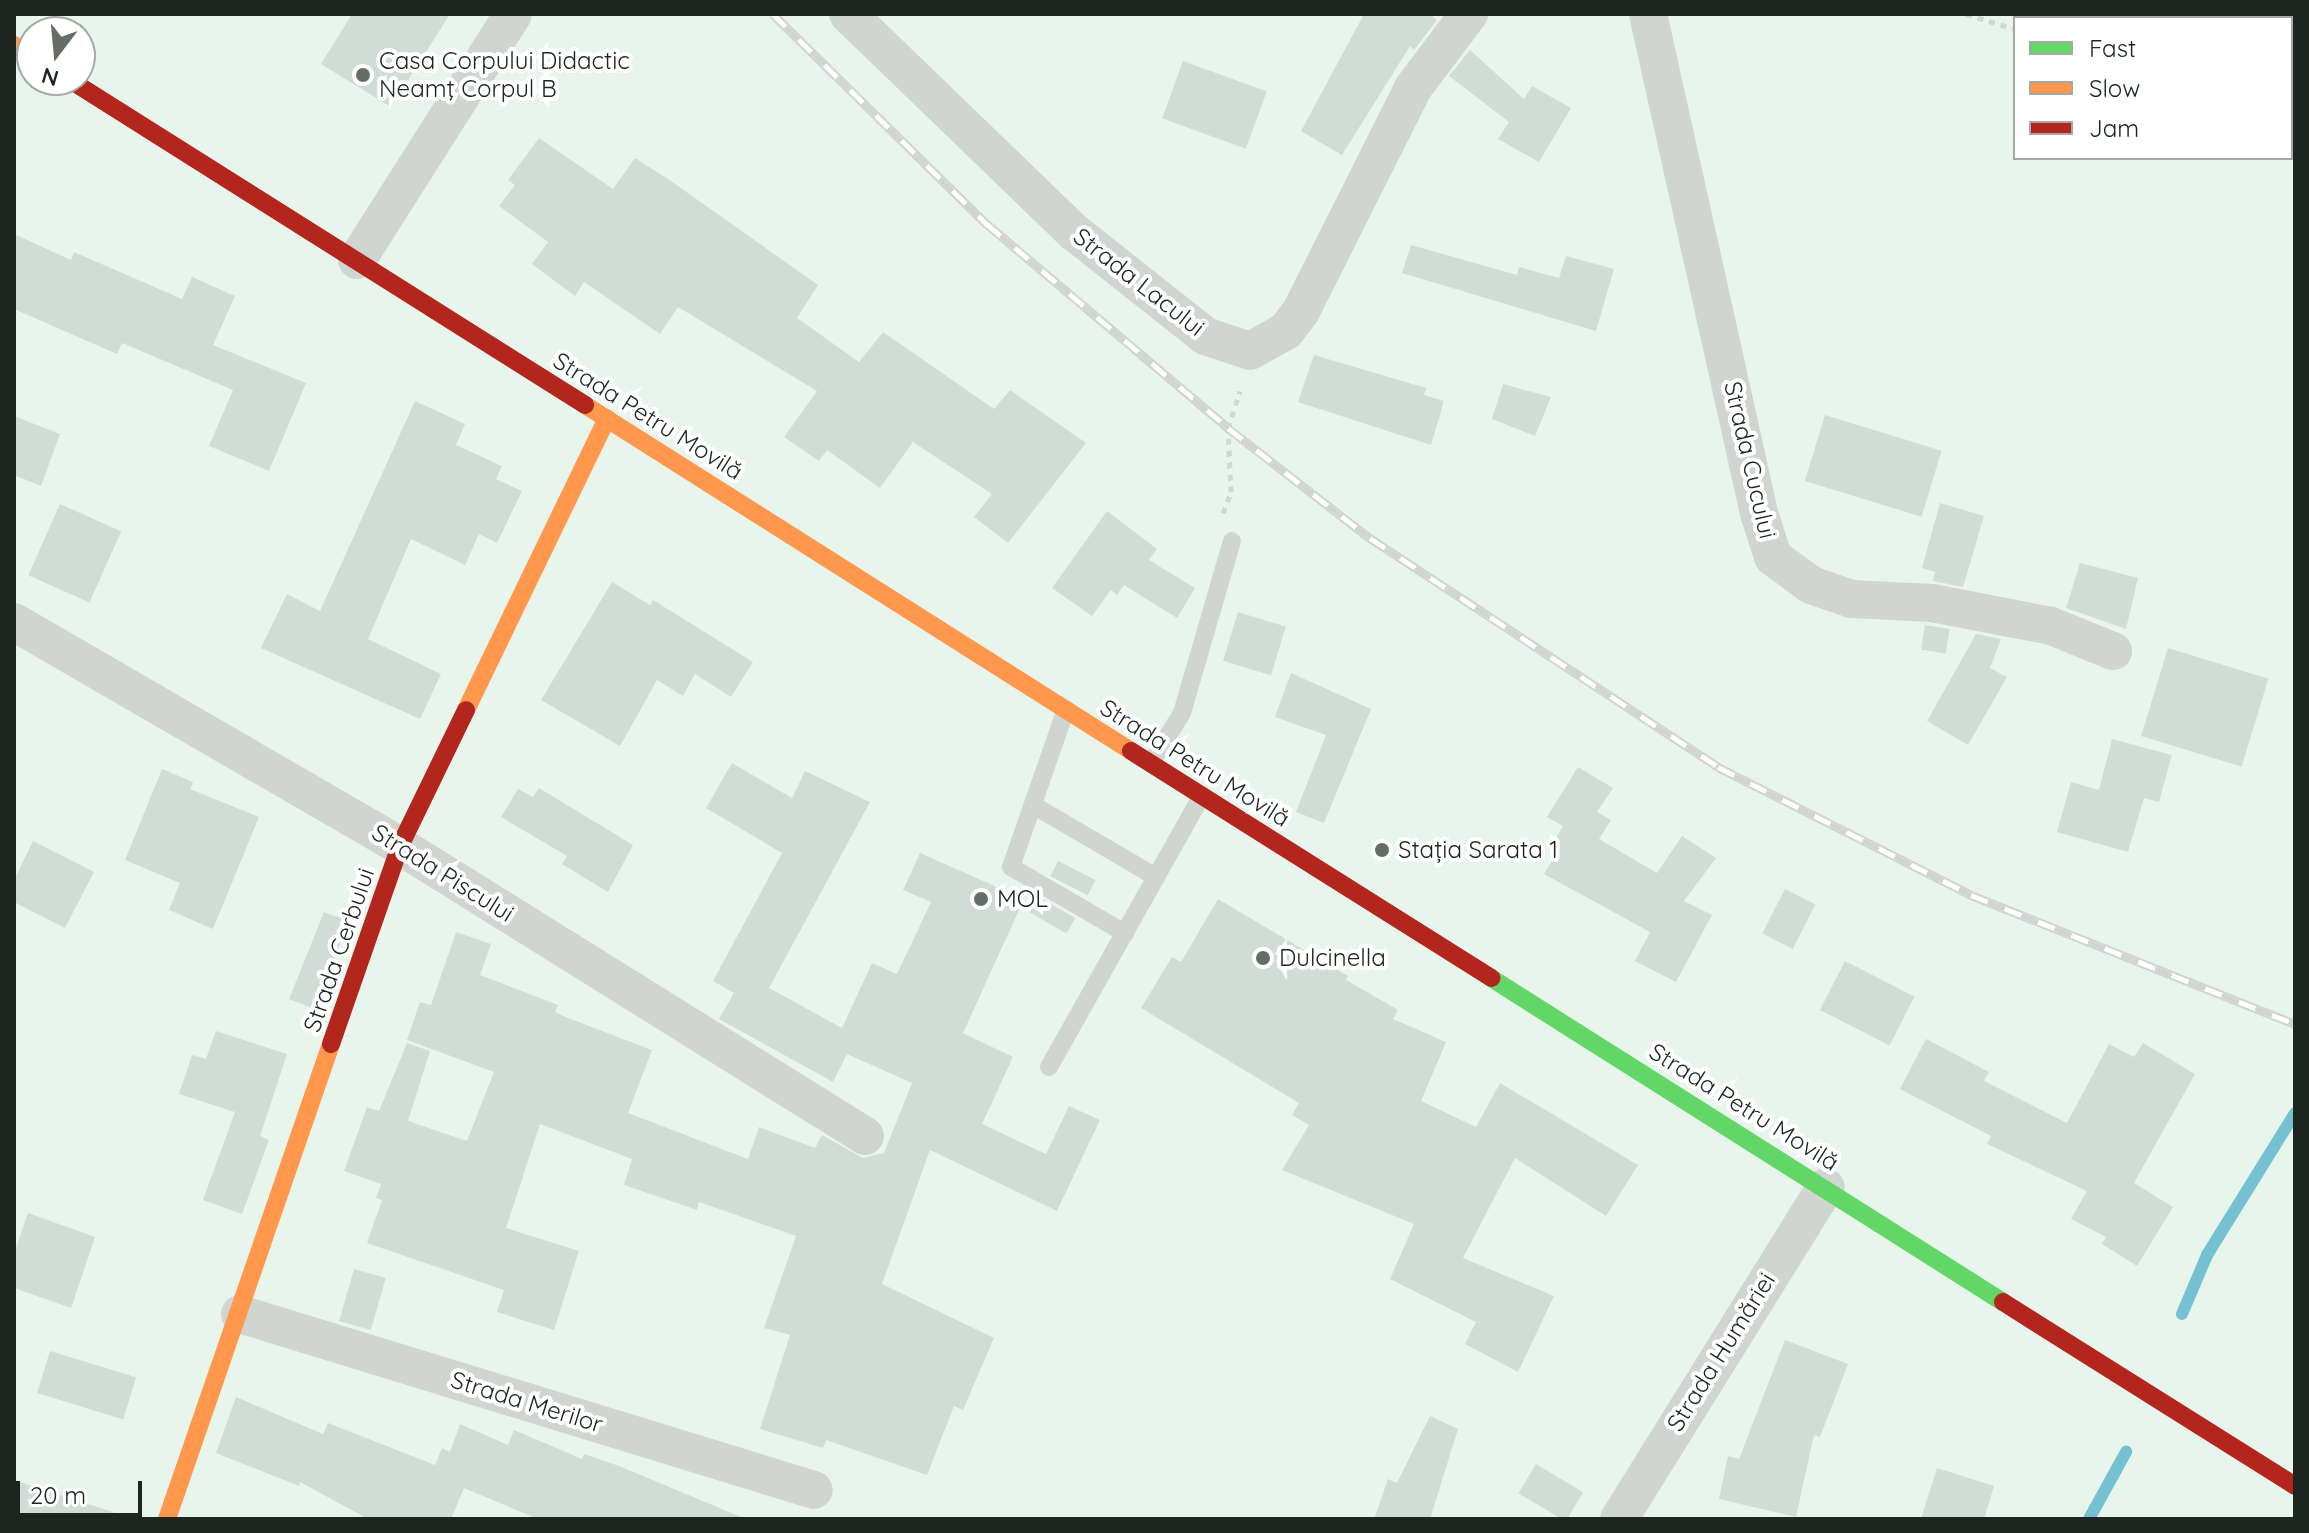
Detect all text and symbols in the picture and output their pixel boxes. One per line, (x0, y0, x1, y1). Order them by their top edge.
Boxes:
north arrow (16, 16, 96, 96)
legend (2013, 16, 2293, 160)
text: Fast (2089, 33, 2136, 63)
place label: Casa Corpului Didactic Neamţ Corpul B (379, 47, 630, 103)
text: N (38, 61, 62, 93)
marker: Casa Corpului Didactic Neamţ Corpul B (354, 66, 372, 84)
text: Slow (2089, 73, 2140, 103)
text: Jam (2089, 113, 2139, 143)
street label: Strada Lacului (1068, 222, 1210, 342)
street label: Strada Petru Movilă (548, 346, 748, 486)
street label: Strada Cucului (1718, 379, 1782, 541)
street label: Strada Petru Movilă (1095, 693, 1295, 833)
street label: Strada Piscului (367, 818, 519, 928)
place label: Stația Sarata 1 (1398, 836, 1558, 864)
marker: Stația Sarata 1 (1373, 841, 1391, 859)
street label: Strada Cerbului (297, 864, 381, 1036)
place label: MOL (997, 885, 1048, 913)
marker: MOL (972, 890, 990, 908)
place label: Dulcinella (1279, 944, 1386, 972)
marker: Dulcinella (1254, 949, 1272, 967)
street label: Strada Petru Movilă (1644, 1037, 1844, 1177)
street label: Strada Humăriei (1661, 1268, 1781, 1436)
street label: Strada Merilor (447, 1365, 607, 1439)
scale bar (20, 1465, 146, 1515)
text: 20 m (30, 1480, 86, 1510)

